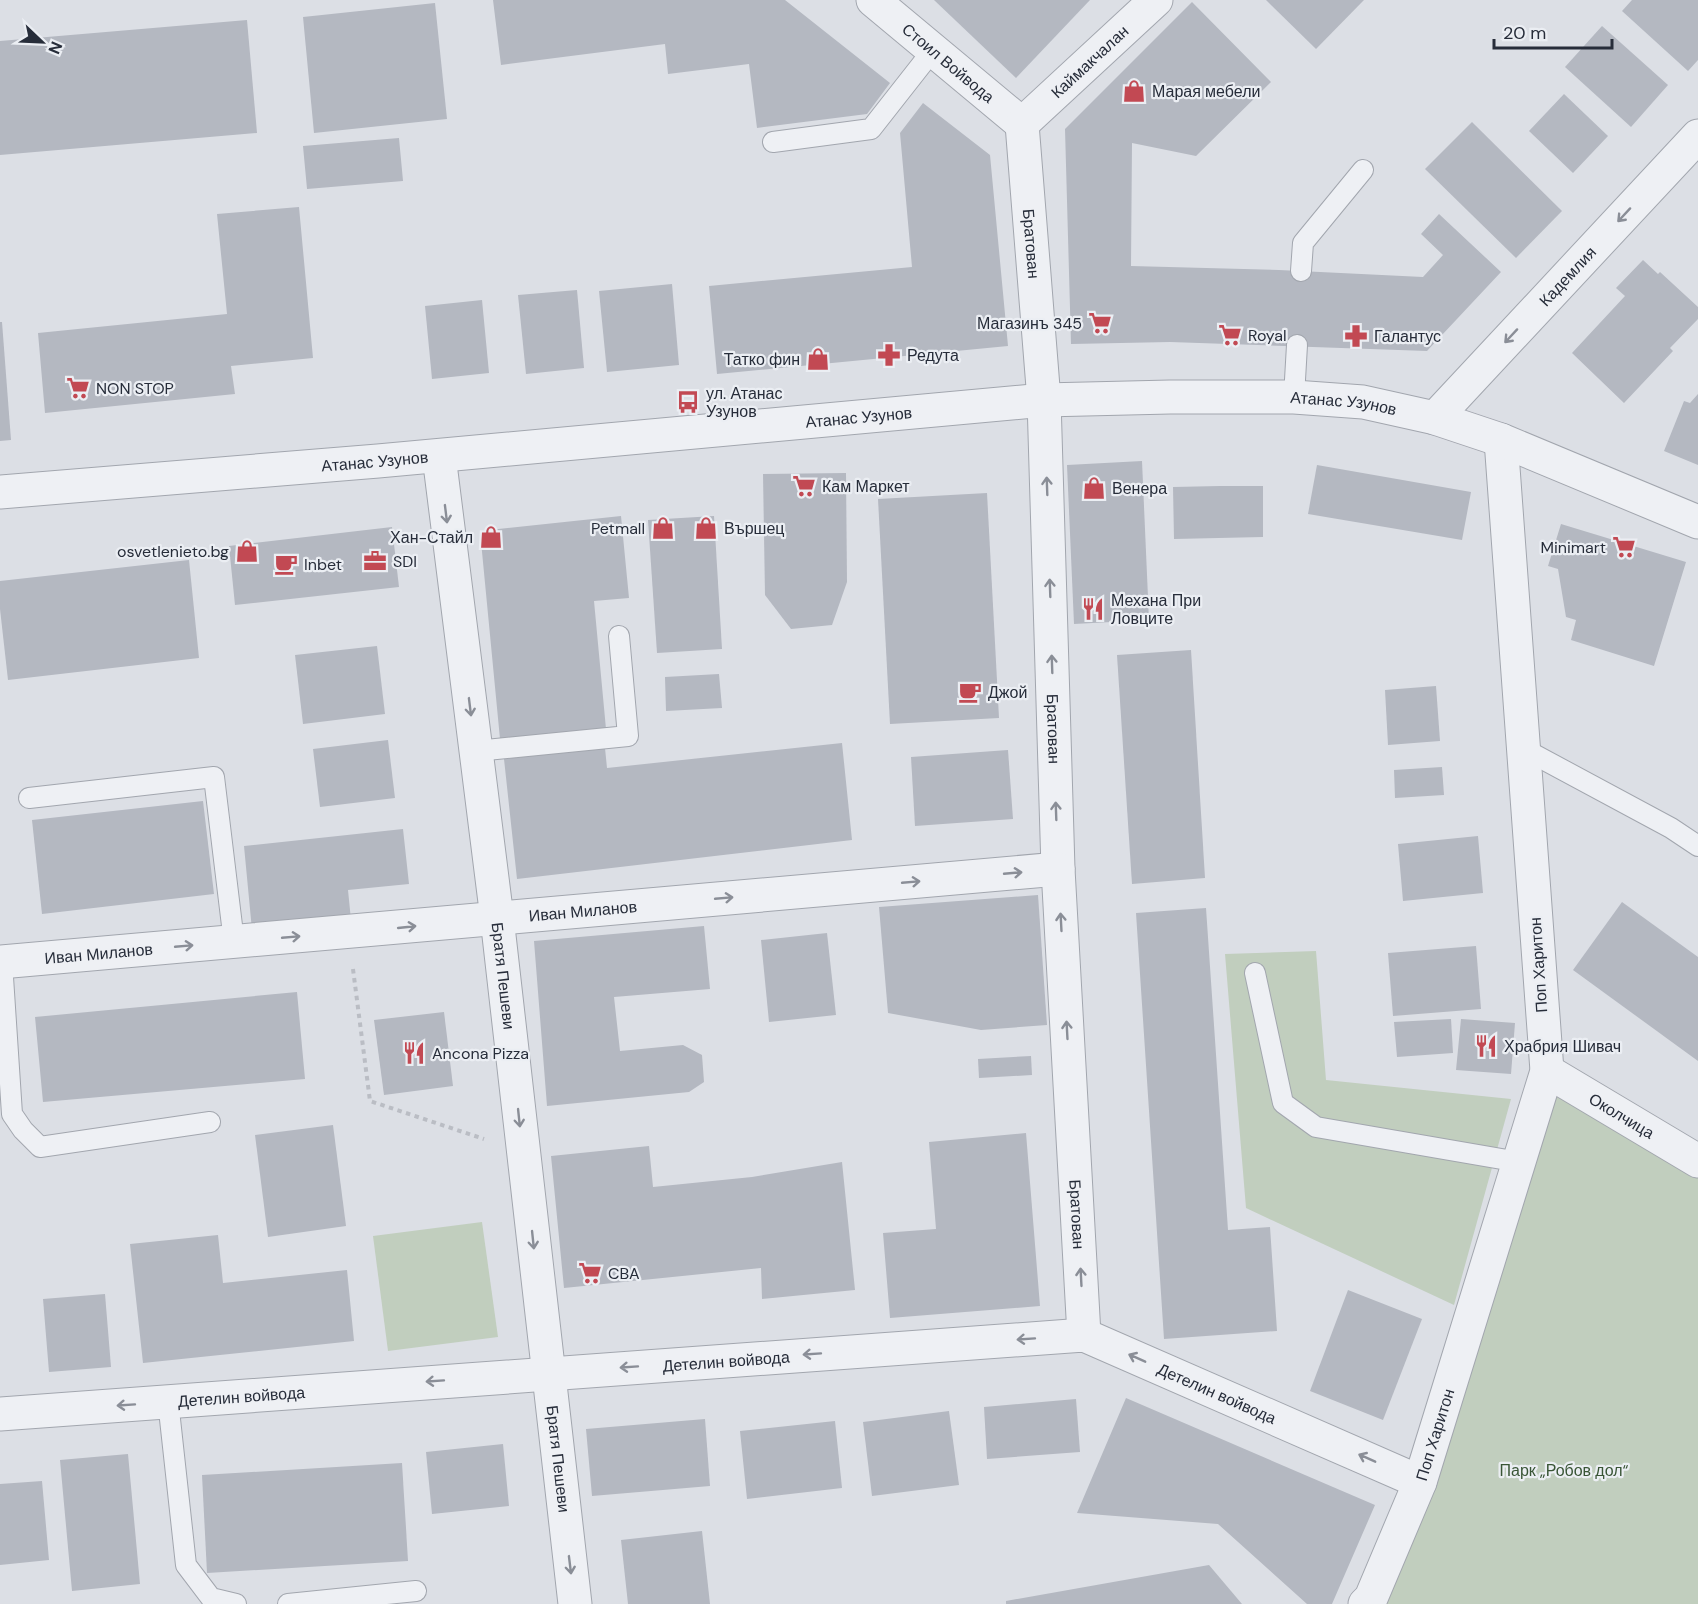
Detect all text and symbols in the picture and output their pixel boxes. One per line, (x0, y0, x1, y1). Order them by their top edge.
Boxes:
north arrow (12, 12, 72, 72)
scale bar (1494, 12, 1612, 50)
street label: Стоил Войвода (898, 19, 999, 108)
street label: Каймакчалан (1047, 21, 1133, 103)
text: 20 m (1503, 21, 1546, 45)
text: N (43, 38, 67, 57)
shop icon: Марая мебели (1121, 78, 1147, 104)
place label: Марая мебели (1152, 81, 1260, 102)
street label: Братован (1018, 208, 1044, 279)
one-way arrow (1617, 208, 1631, 223)
street label: Кадемлия (1535, 242, 1601, 311)
supermarket icon: Магазинъ 345 (1087, 310, 1113, 336)
place label: Магазинъ 345 (977, 313, 1082, 334)
supermarket icon: Royal (1217, 322, 1243, 348)
pharmacy icon: Галантус (1343, 323, 1369, 349)
place label: Royal (1248, 325, 1287, 346)
place label: Галантус (1374, 326, 1441, 347)
one-way arrow (1504, 328, 1518, 343)
pharmacy icon: Редута (876, 342, 902, 368)
place label: Редута (907, 345, 959, 366)
shop icon: Татко фин (805, 346, 831, 372)
place label: Татко фин (724, 349, 800, 370)
supermarket icon: NON STOP (65, 375, 91, 401)
place label: NON STOP (96, 378, 174, 399)
place label: ул. Атанас Узунов (706, 383, 783, 422)
street label: Атанас Узунов (1290, 387, 1399, 420)
bus stop icon: ул. Атанас Узунов (675, 389, 701, 415)
street label: Атанас Узунов (804, 402, 913, 433)
street label: Атанас Узунов (321, 446, 429, 477)
supermarket icon: Кам Маркет (791, 473, 817, 499)
shop icon: Венера (1081, 475, 1107, 501)
place label: Кам Маркет (822, 476, 910, 497)
one-way arrow (1041, 477, 1052, 497)
place label: Венера (1112, 478, 1167, 499)
one-way arrow (441, 503, 452, 523)
shop icon: Petmall (650, 515, 676, 541)
shop icon: Вършец (693, 515, 719, 541)
place label: Petmall (591, 518, 645, 539)
place label: Вършец (724, 518, 784, 539)
shop icon: Хан-Стайл (478, 524, 504, 550)
place label: Хан-Стайл (390, 527, 473, 548)
supermarket icon: Minimart (1611, 534, 1637, 560)
place label: Minimart (1541, 537, 1606, 558)
shop icon: osvetlenieto.bg (234, 538, 260, 564)
place label: osvetlenieto.bg (117, 541, 229, 562)
office icon: SDI (362, 548, 388, 574)
cafe icon: Inbet (273, 551, 299, 577)
place label: SDI (393, 551, 417, 572)
place label: Inbet (304, 554, 342, 575)
one-way arrow (1044, 578, 1055, 598)
place label: Механа При Ловците (1111, 590, 1201, 629)
restaurant icon: Механа При Ловците (1080, 596, 1106, 622)
one-way arrow (1046, 655, 1058, 675)
cafe icon: Джой (957, 679, 983, 705)
place label: Джой (988, 682, 1027, 703)
street label: Братован (1042, 694, 1065, 764)
one-way arrow (465, 697, 476, 717)
one-way arrow (1051, 801, 1062, 821)
one-way arrow (1003, 867, 1023, 878)
one-way arrow (900, 876, 920, 887)
one-way arrow (713, 892, 733, 903)
street label: Иван Миланов (528, 896, 638, 926)
one-way arrow (1055, 912, 1066, 932)
street label: Поп Харитон (1525, 917, 1552, 1013)
one-way arrow (396, 921, 416, 932)
street label: Братя Пешеви (487, 921, 520, 1031)
one-way arrow (281, 931, 301, 942)
street label: Иван Миланов (44, 939, 154, 969)
one-way arrow (173, 940, 193, 951)
one-way arrow (1061, 1020, 1072, 1040)
restaurant icon: Храбрия Шивач (1473, 1033, 1499, 1059)
place label: Храбрия Шивач (1504, 1036, 1621, 1057)
restaurant icon: Ancona Pizza (401, 1040, 427, 1066)
place label: Ancona Pizza (432, 1043, 529, 1064)
street label: Околчица (1585, 1088, 1658, 1144)
one-way arrow (514, 1107, 525, 1127)
street label: Братован (1064, 1179, 1089, 1250)
one-way arrow (528, 1229, 539, 1249)
supermarket icon: CBA (577, 1260, 603, 1286)
place label: CBA (608, 1263, 640, 1284)
one-way arrow (1075, 1267, 1086, 1287)
one-way arrow (1016, 1334, 1036, 1345)
street label: Детелин войвода (662, 1346, 791, 1377)
one-way arrow (803, 1349, 823, 1360)
one-way arrow (1128, 1352, 1146, 1363)
street label: Детелин войвода (1154, 1358, 1279, 1429)
one-way arrow (620, 1362, 640, 1373)
one-way arrow (425, 1376, 445, 1387)
street label: Детелин войвода (177, 1382, 306, 1412)
street label: Поп Харитон (1411, 1386, 1459, 1484)
one-way arrow (116, 1399, 136, 1410)
street label: Братя Пешеви (541, 1404, 575, 1514)
one-way arrow (1358, 1452, 1376, 1464)
park label: Парк „Робов дол“ (1500, 1460, 1629, 1481)
one-way arrow (565, 1555, 576, 1575)

